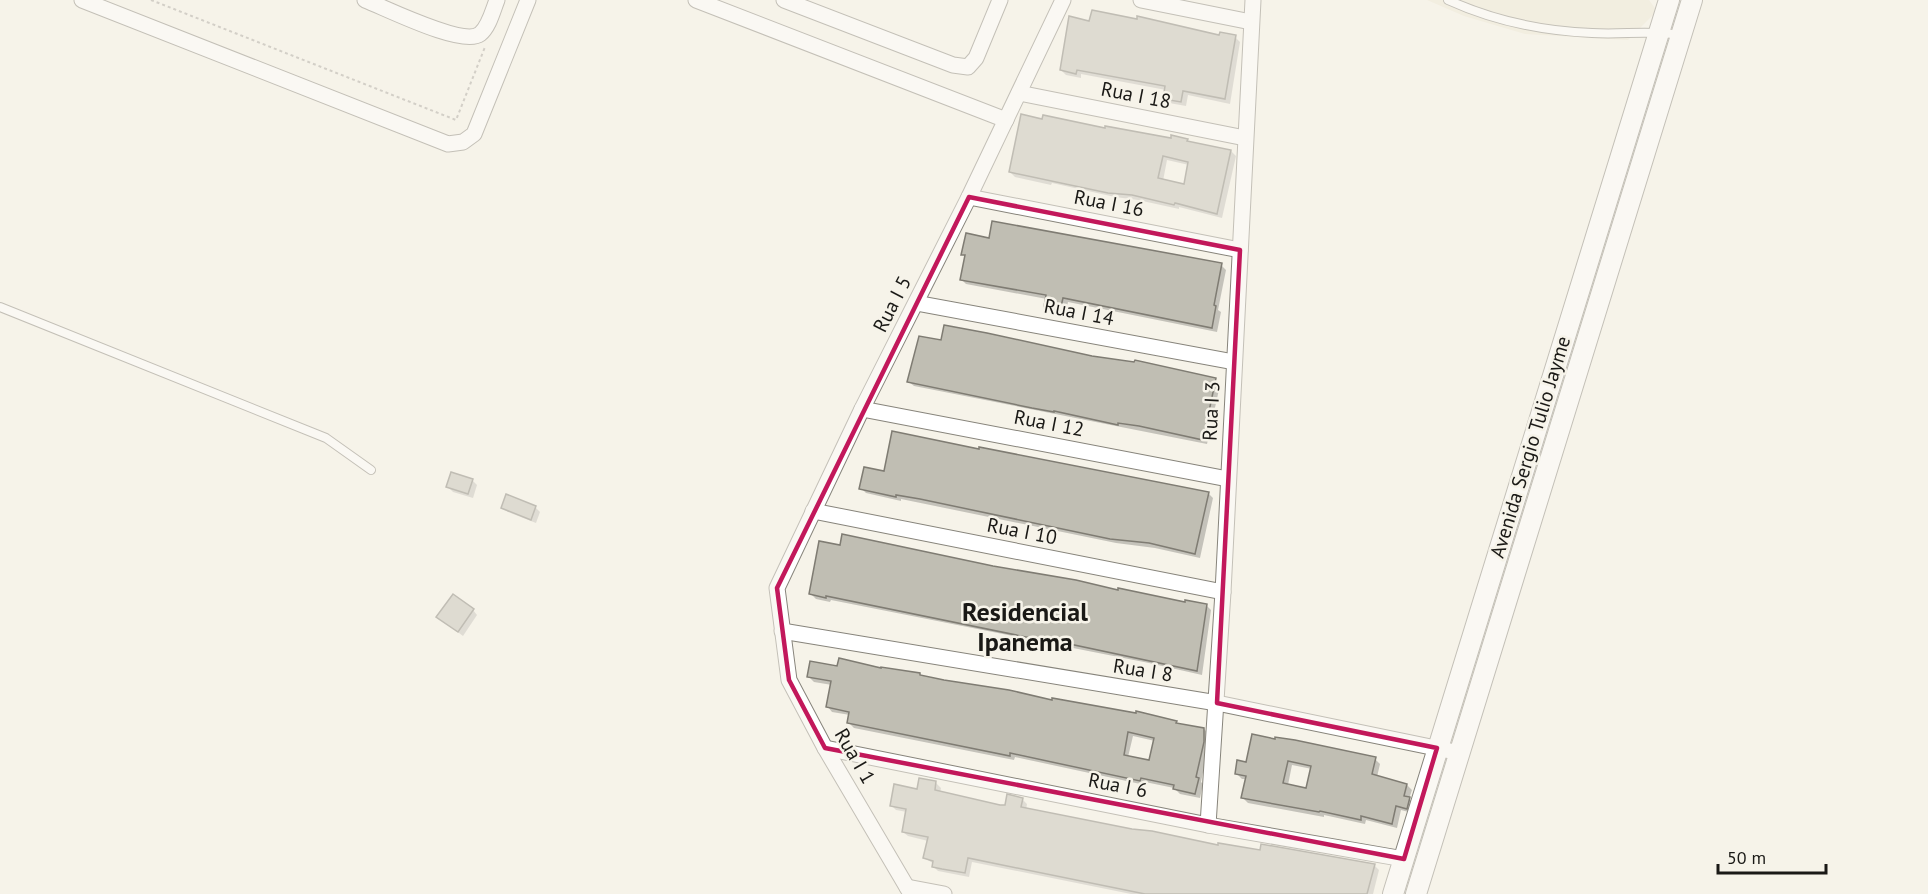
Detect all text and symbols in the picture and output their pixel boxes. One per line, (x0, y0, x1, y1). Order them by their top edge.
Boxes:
street label: Rua I 18 (1099, 75, 1173, 115)
street label: Rua I 16 (1072, 183, 1146, 223)
street label: Rua I 5 (867, 271, 917, 337)
street label: Rua I 14 (1042, 292, 1116, 332)
street label: Avenida Sergio Tulio Jayme (1484, 333, 1576, 561)
street label: Rua I 3 (1196, 380, 1226, 442)
street label: Rua I 12 (1012, 403, 1086, 443)
street label: Rua I 10 (985, 511, 1059, 551)
district label: Residencial Ipanema (962, 595, 1088, 658)
street label: Rua I 8 (1111, 652, 1175, 688)
street label: Rua I 1 (829, 724, 881, 788)
street label: Rua I 6 (1086, 767, 1150, 803)
scale bar (1718, 837, 1826, 875)
text: 50 m (1727, 846, 1766, 869)

